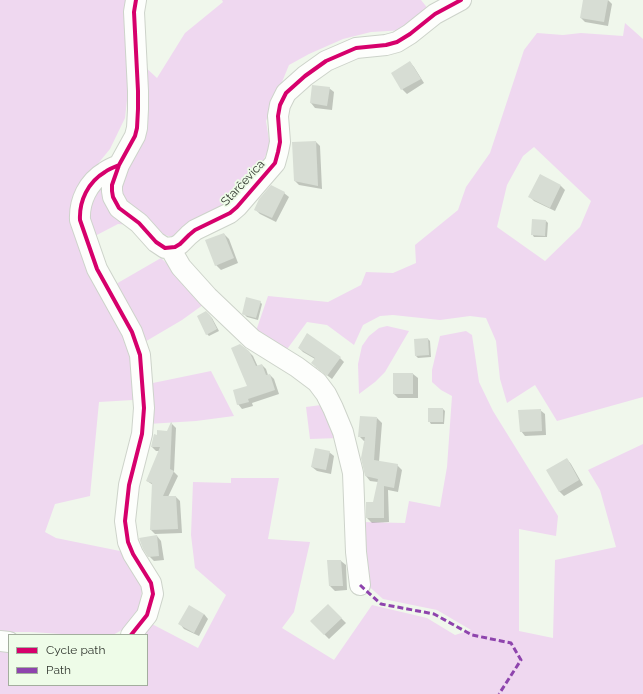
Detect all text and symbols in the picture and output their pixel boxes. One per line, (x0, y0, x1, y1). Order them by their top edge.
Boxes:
street label: Starčevica (218, 157, 268, 209)
legend (8, 634, 148, 686)
text: Cycle path (46, 643, 105, 657)
text: Path (46, 663, 71, 677)

